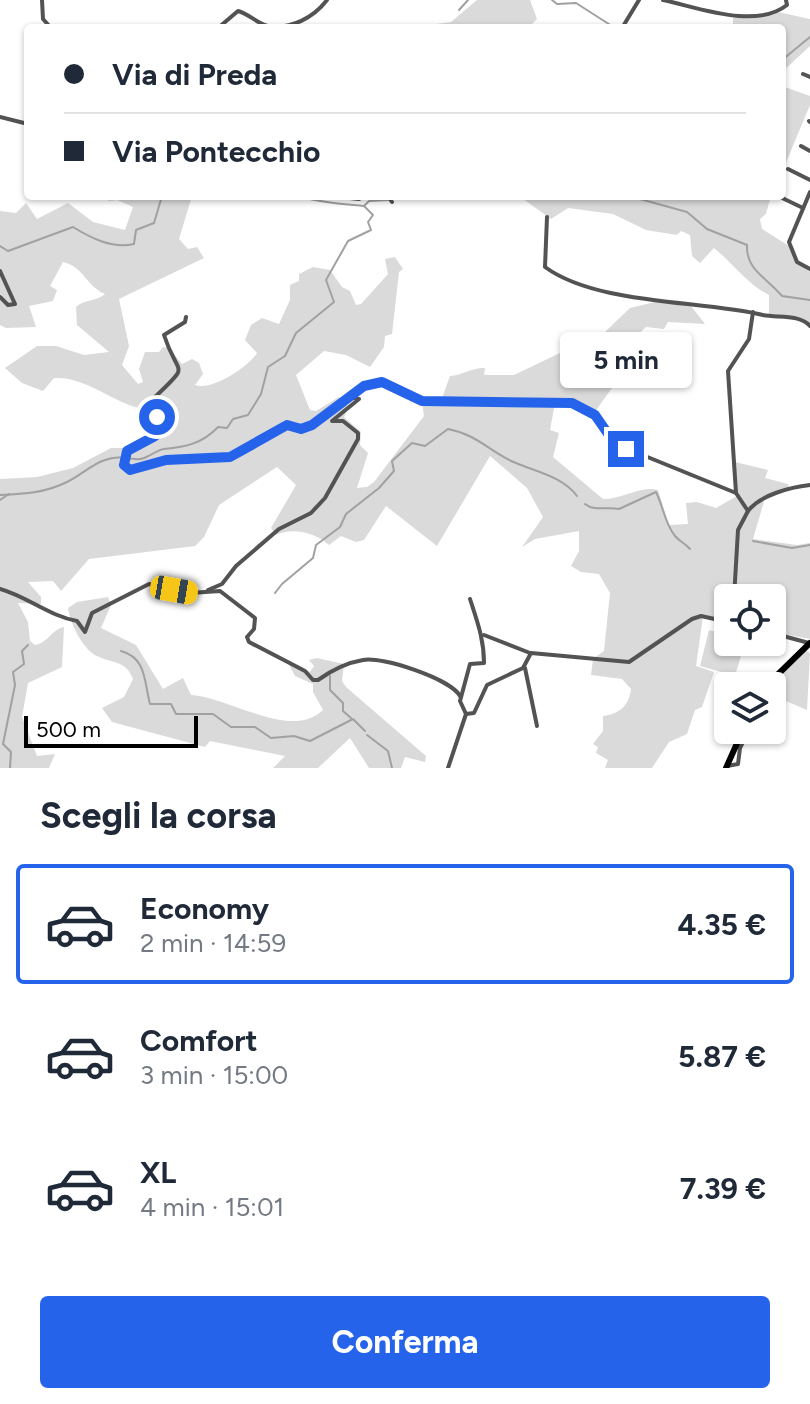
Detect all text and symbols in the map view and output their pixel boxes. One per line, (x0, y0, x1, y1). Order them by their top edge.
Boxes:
text: Via di Preda (112, 56, 277, 93)
text: Via Pontecchio (112, 133, 320, 170)
callout: 5 min (560, 333, 692, 389)
text: 5 min (593, 344, 659, 376)
route start (139, 399, 175, 435)
route end (608, 431, 644, 467)
car (148, 574, 200, 606)
map controls (714, 584, 786, 744)
button: locate (714, 584, 786, 656)
button: layers (714, 672, 786, 744)
scale bar (24, 712, 198, 748)
text: 500 m (36, 716, 101, 743)
text: Scegli la corsa (40, 794, 277, 837)
icon: car (44, 888, 116, 960)
text: Economy (140, 890, 269, 927)
text: 4.35 € (677, 906, 766, 943)
text: 2 min · 14:59 (140, 927, 286, 959)
icon: car (44, 1020, 116, 1092)
text: Comfort (140, 1022, 258, 1059)
text: 5.87 € (678, 1038, 766, 1075)
text: 3 min · 15:00 (140, 1059, 288, 1091)
icon: car (44, 1152, 116, 1224)
text: XL (140, 1154, 176, 1191)
text: 7.39 € (680, 1170, 766, 1207)
text: 4 min · 15:01 (140, 1191, 284, 1223)
button: Conferma (40, 1296, 770, 1388)

